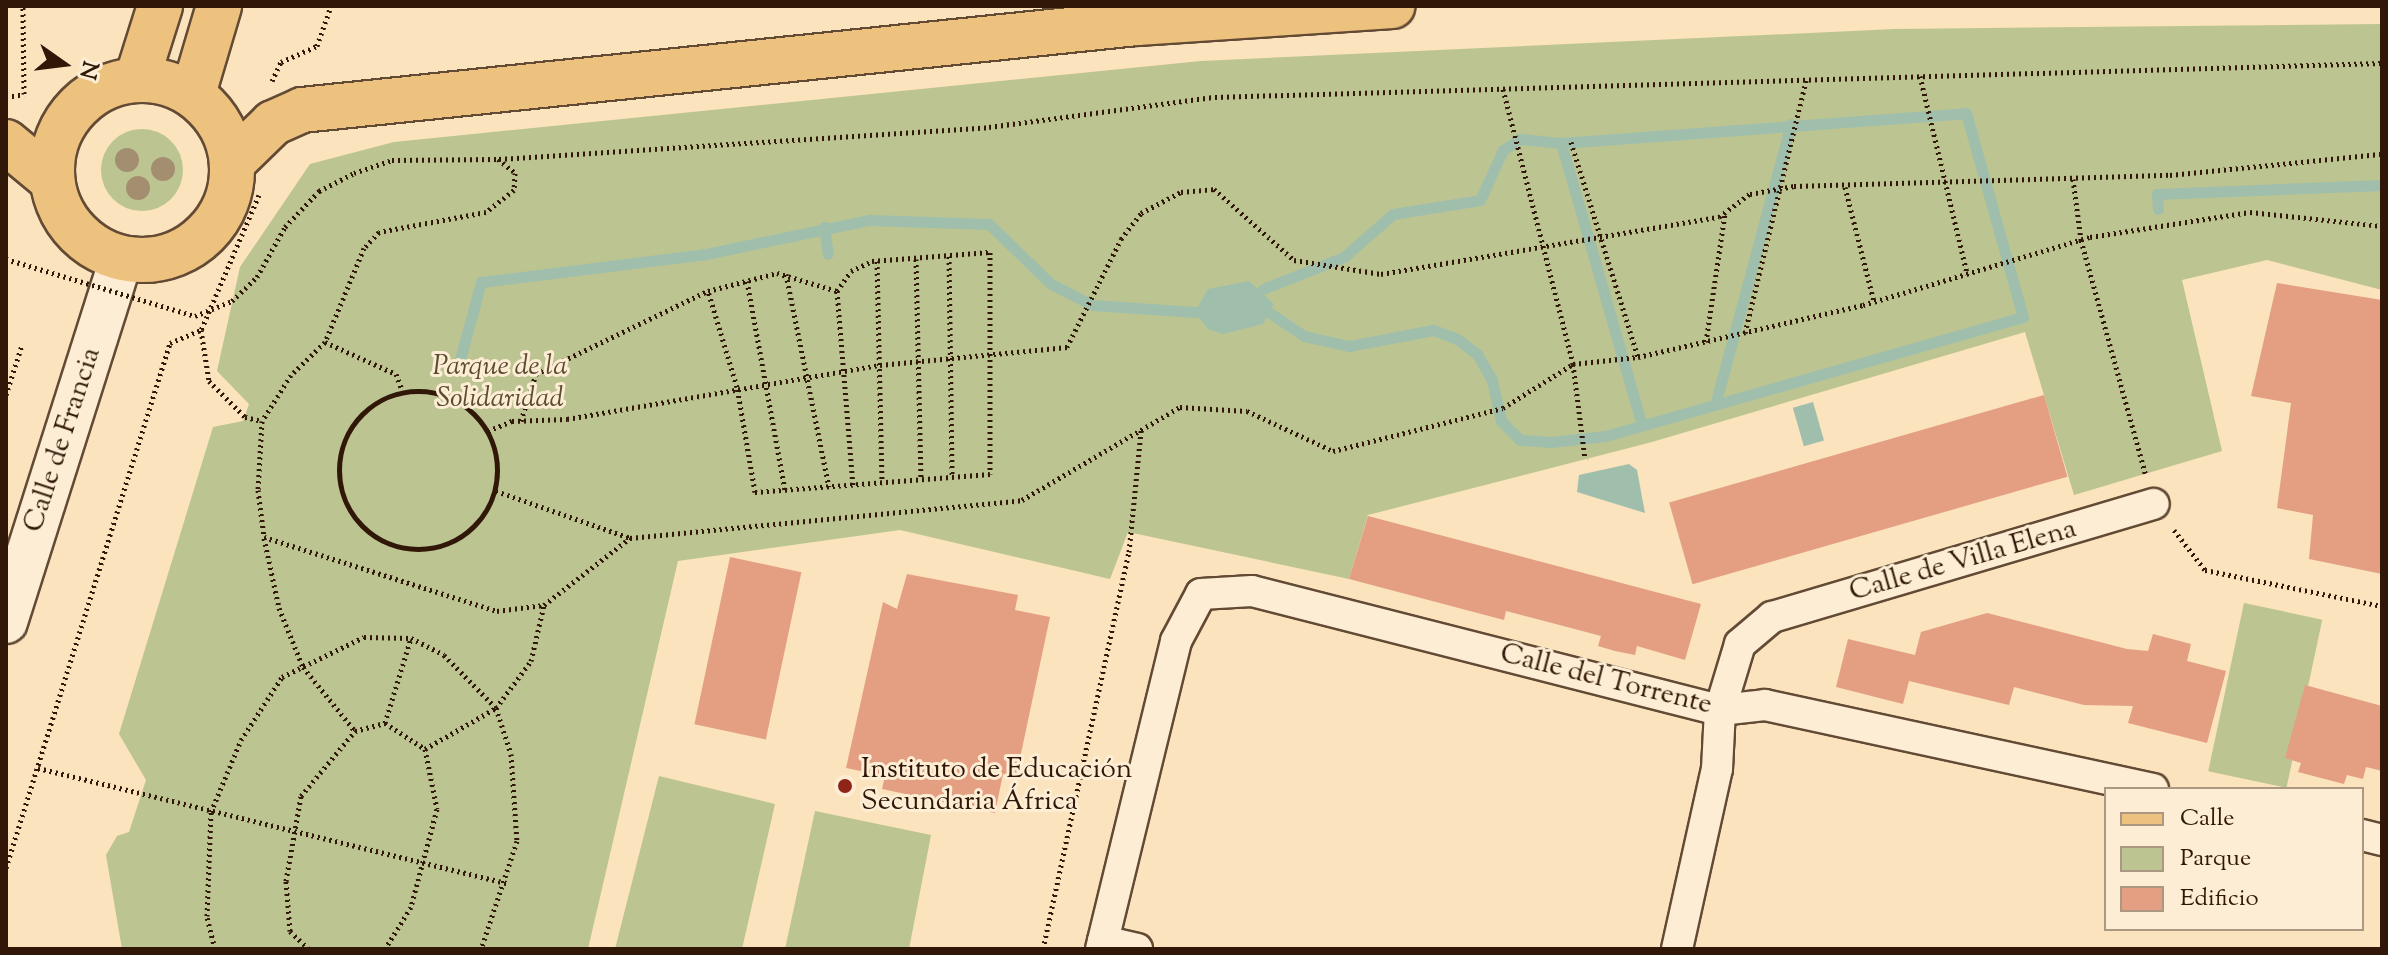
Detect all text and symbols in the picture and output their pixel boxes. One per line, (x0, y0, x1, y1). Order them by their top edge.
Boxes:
north arrow (24, 24, 104, 104)
text: N (70, 57, 105, 82)
street label: Calle de Francia (17, 343, 109, 537)
park label: Parque de la Solidaridad (433, 350, 567, 416)
street label: Calle de Villa Elena (1846, 513, 2080, 609)
street label: Calle del Torrente (1497, 637, 1715, 723)
place label: Instituto de Educación Secundaria África (861, 753, 1132, 819)
marker: Instituto de Educación Secundaria África (836, 777, 854, 795)
legend (2104, 787, 2364, 931)
text: Calle (2180, 802, 2234, 836)
text: Parque (2180, 842, 2251, 876)
text: Edificio (2180, 882, 2259, 916)

